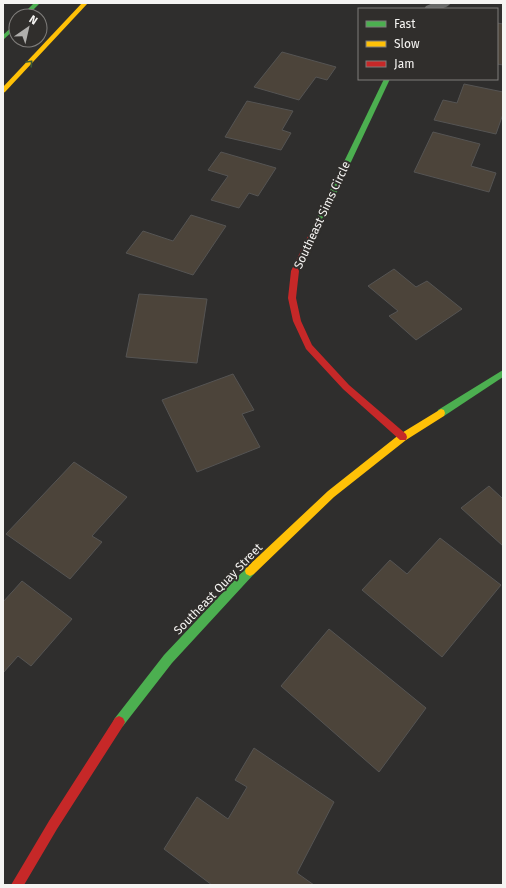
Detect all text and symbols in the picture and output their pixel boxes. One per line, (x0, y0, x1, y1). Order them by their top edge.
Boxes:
north arrow (8, 8, 48, 48)
legend (358, 8, 498, 80)
text: N (27, 13, 40, 28)
text: Fast (394, 17, 416, 31)
text: Slow (394, 37, 420, 51)
text: Jam (394, 57, 414, 71)
one-way arrow (25, 60, 32, 68)
street label: Southeast Sims Circle (291, 159, 353, 271)
street label: Southeast Quay Street (171, 540, 266, 637)

